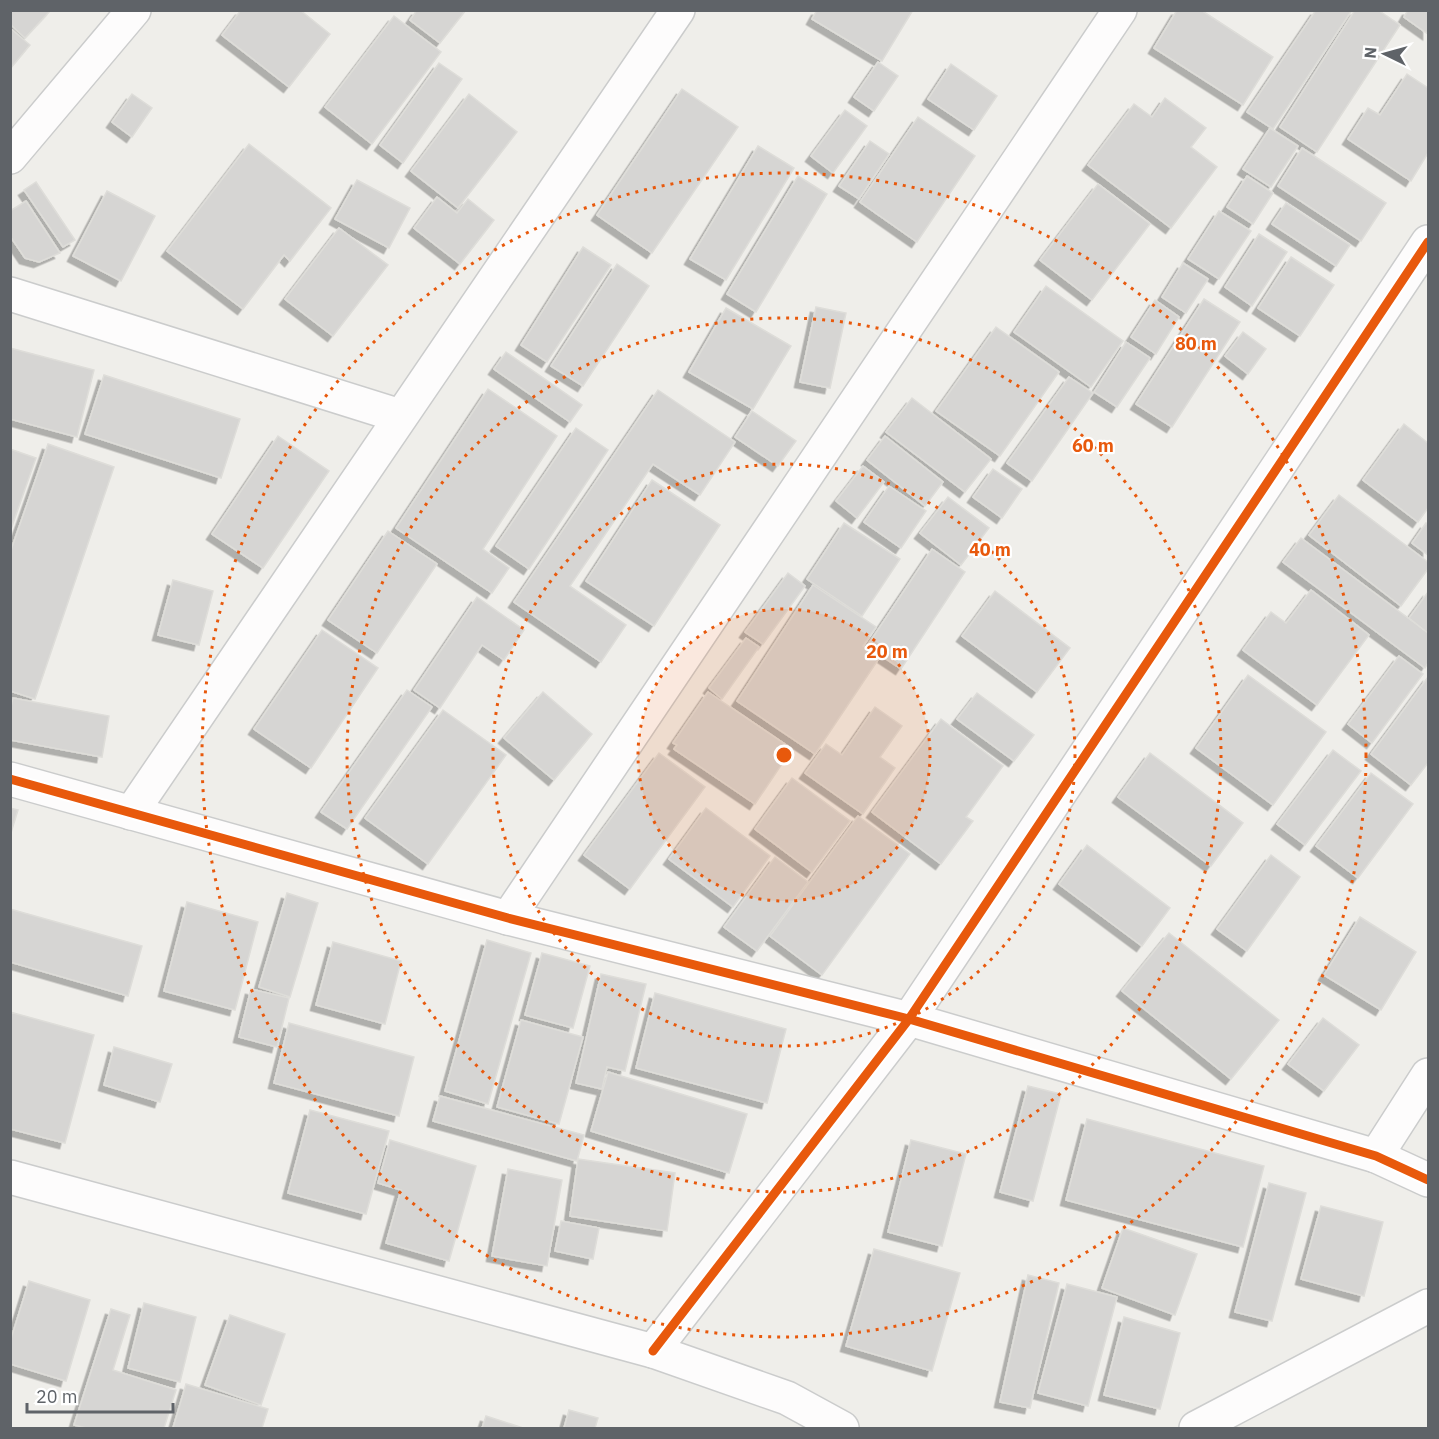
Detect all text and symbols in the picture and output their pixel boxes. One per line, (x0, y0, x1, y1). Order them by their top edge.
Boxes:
north arrow (1355, 24, 1415, 84)
text: N (1360, 46, 1381, 59)
text: 80 m (1175, 332, 1217, 355)
text: 60 m (1072, 434, 1114, 457)
text: 40 m (969, 538, 1011, 561)
text: 20 m (866, 640, 908, 663)
centre of rings (774, 745, 794, 765)
scale bar (27, 1376, 172, 1414)
text: 20 m (36, 1385, 78, 1408)

